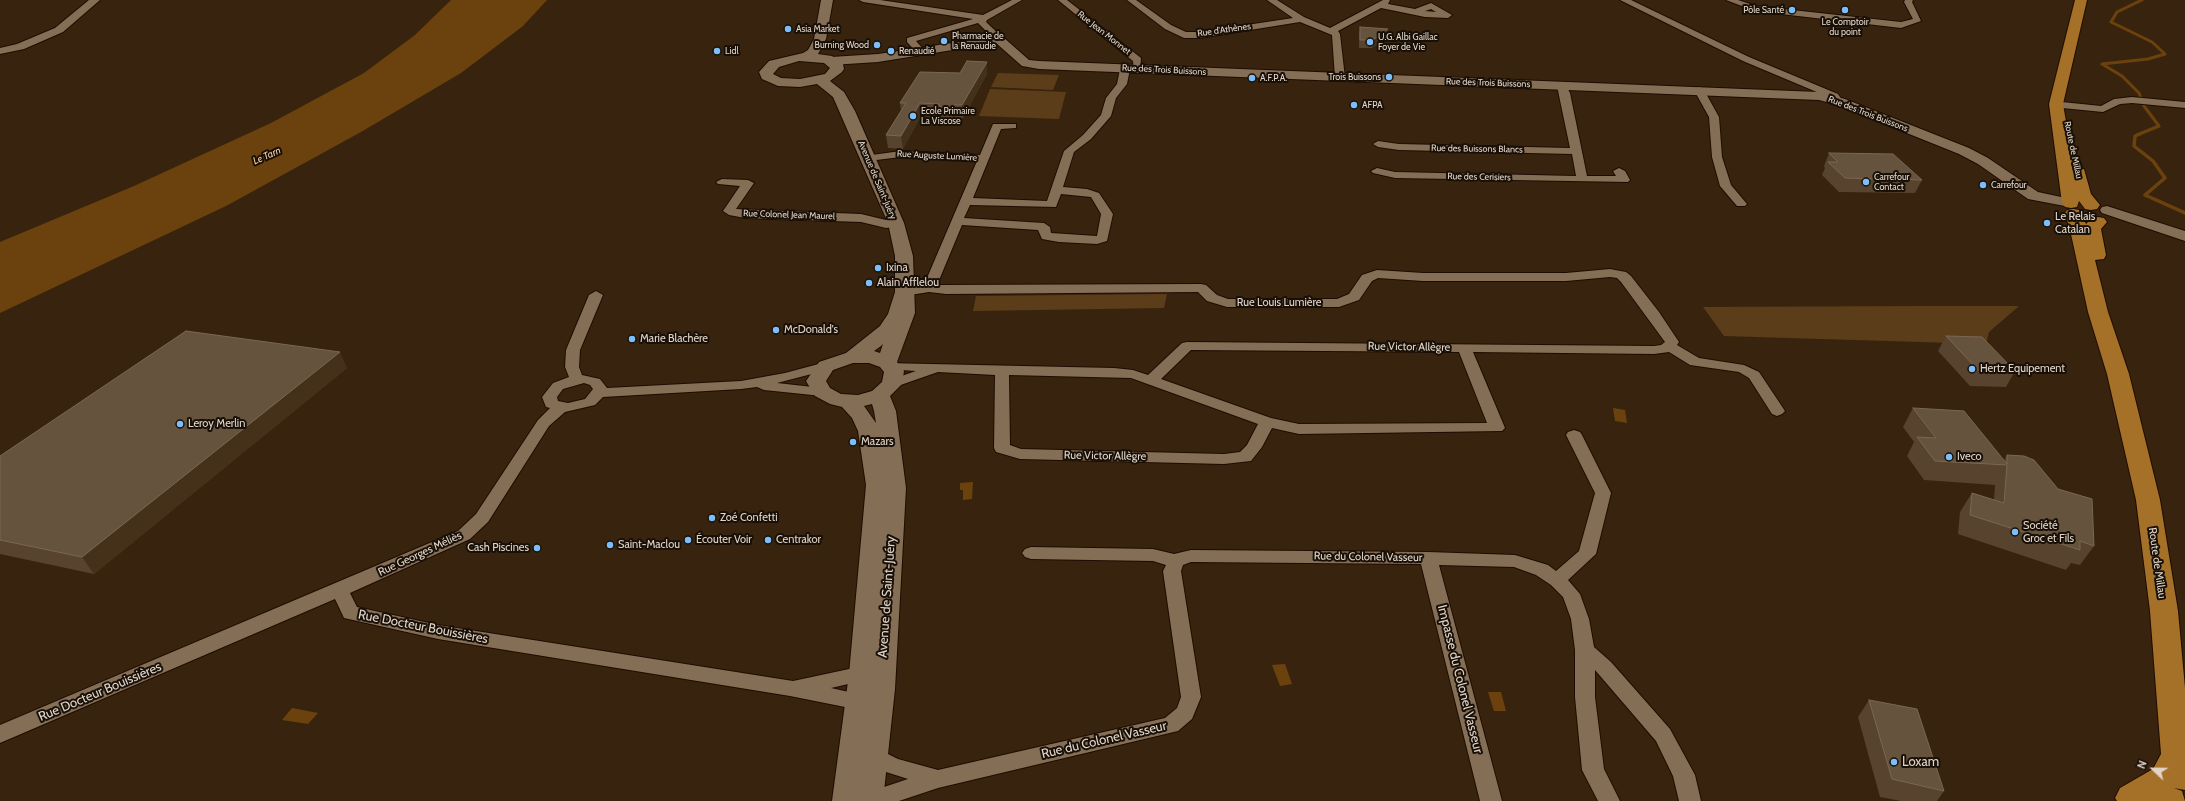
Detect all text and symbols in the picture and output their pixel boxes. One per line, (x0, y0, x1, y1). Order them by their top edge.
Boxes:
place label: Pôle Santé (1743, 5, 1784, 15)
marker: Pôle Santé (1787, 5, 1797, 15)
marker: Le Comptoir du point (1840, 5, 1850, 15)
street label: Rue Jean Monnet (1075, 9, 1133, 57)
place label: Le Comptoir du point (1822, 17, 1868, 38)
street label: Rue d'Athènes (1197, 21, 1251, 39)
marker: Asia Market (783, 24, 793, 34)
place label: Asia Market (796, 24, 839, 34)
place label: Pharmacie de la Renaudie (952, 31, 1004, 52)
place label: U.G. Albi Gaillac Foyer de Vie (1378, 32, 1438, 53)
marker: Pharmacie de la Renaudie (939, 36, 949, 46)
marker: U.G. Albi Gaillac Foyer de Vie (1365, 37, 1375, 47)
place label: Burning Wood (815, 40, 869, 50)
marker: Burning Wood (872, 40, 882, 50)
marker: Lidl (712, 46, 722, 56)
place label: Lidl (725, 46, 739, 56)
marker: Renaudié (886, 46, 896, 56)
place label: Renaudié (899, 46, 934, 56)
street label: Rue des Trois Buissons (1122, 62, 1206, 78)
place label: Trois Buissons (1329, 72, 1381, 82)
marker: Trois Buissons (1384, 72, 1394, 82)
marker: A.F.P.A. (1247, 73, 1257, 83)
place label: A.F.P.A. (1260, 73, 1287, 83)
street label: Rue des Trois Buissons (1446, 76, 1530, 90)
street label: Rue des Trois Buissons (1827, 94, 1909, 134)
marker: AFPA (1349, 100, 1359, 110)
place label: AFPA (1362, 100, 1383, 110)
place label: Ecole Primaire La Viscose (921, 106, 975, 127)
marker: Ecole Primaire La Viscose (908, 111, 918, 121)
street label: Route de Millau (2062, 120, 2084, 180)
street label: Avenue de Saint-Juéry (856, 139, 898, 221)
street label: Rue des Buissons Blancs (1431, 143, 1523, 155)
water label: Le Tarn (251, 145, 283, 167)
street label: Rue Auguste Lumière (897, 149, 977, 163)
street label: Rue des Cerisiers (1447, 171, 1511, 183)
place label: Carrefour Contact (1874, 172, 1909, 193)
marker: Carrefour Contact (1861, 177, 1871, 187)
marker: Carrefour (1978, 180, 1988, 190)
place label: Carrefour (1991, 180, 2026, 190)
street label: Rue Colonel Jean Maurel (743, 208, 835, 222)
place label: Le Relais Catalan (2055, 210, 2095, 236)
marker: Le Relais Catalan (2042, 218, 2052, 228)
place label: Ixina (886, 261, 908, 275)
marker: Ixina (873, 263, 883, 273)
place label: Alain Afflelou (877, 276, 939, 290)
marker: Alain Afflelou (864, 278, 874, 288)
street label: Rue Louis Lumière (1237, 296, 1321, 310)
place label: McDonald's (784, 323, 838, 337)
marker: McDonald's (771, 325, 781, 335)
place label: Marie Blachère (640, 332, 708, 346)
marker: Marie Blachère (627, 334, 637, 344)
street label: Rue Victor Allègre (1368, 340, 1450, 354)
place label: Hertz Equipement (1980, 362, 2065, 376)
marker: Hertz Equipement (1967, 364, 1977, 374)
place label: Leroy Merlin (188, 417, 245, 431)
marker: Leroy Merlin (175, 419, 185, 429)
place label: Mazars (861, 435, 894, 449)
marker: Mazars (848, 437, 858, 447)
street label: Rue Victor Allègre (1064, 449, 1146, 463)
place label: Iveco (1957, 450, 1982, 464)
marker: Iveco (1944, 452, 1954, 462)
place label: Zoé Confetti (720, 511, 778, 525)
marker: Zoé Confetti (707, 513, 717, 523)
place label: Société Groc et Fils (2023, 519, 2074, 545)
marker: Société Groc et Fils (2010, 527, 2020, 537)
street label: Route de Millau (2145, 527, 2169, 599)
street label: Rue Georges Méliès (376, 529, 464, 579)
place label: Écouter Voir (696, 533, 752, 547)
place label: Centrakor (776, 533, 821, 547)
marker: Écouter Voir (683, 535, 693, 545)
marker: Centrakor (763, 535, 773, 545)
street label: Avenue de Saint-Juéry (875, 536, 899, 658)
place label: Saint-Maclou (618, 538, 680, 552)
marker: Saint-Maclou (605, 540, 615, 550)
place label: Cash Piscines (467, 541, 529, 555)
marker: Cash Piscines (532, 543, 542, 553)
street label: Rue du Colonel Vasseur (1314, 549, 1422, 565)
street label: Impasse du Colonel Vasseur (1434, 603, 1486, 755)
street label: Rue Docteur Bouissières (357, 607, 489, 647)
street label: Rue Docteur Bouissières (36, 659, 164, 725)
street label: Rue du Colonel Vasseur (1040, 718, 1168, 762)
north arrow (2133, 749, 2173, 789)
place label: Loxam (1902, 754, 1939, 770)
marker: Loxam (1889, 757, 1899, 767)
text: N (2134, 758, 2150, 771)

